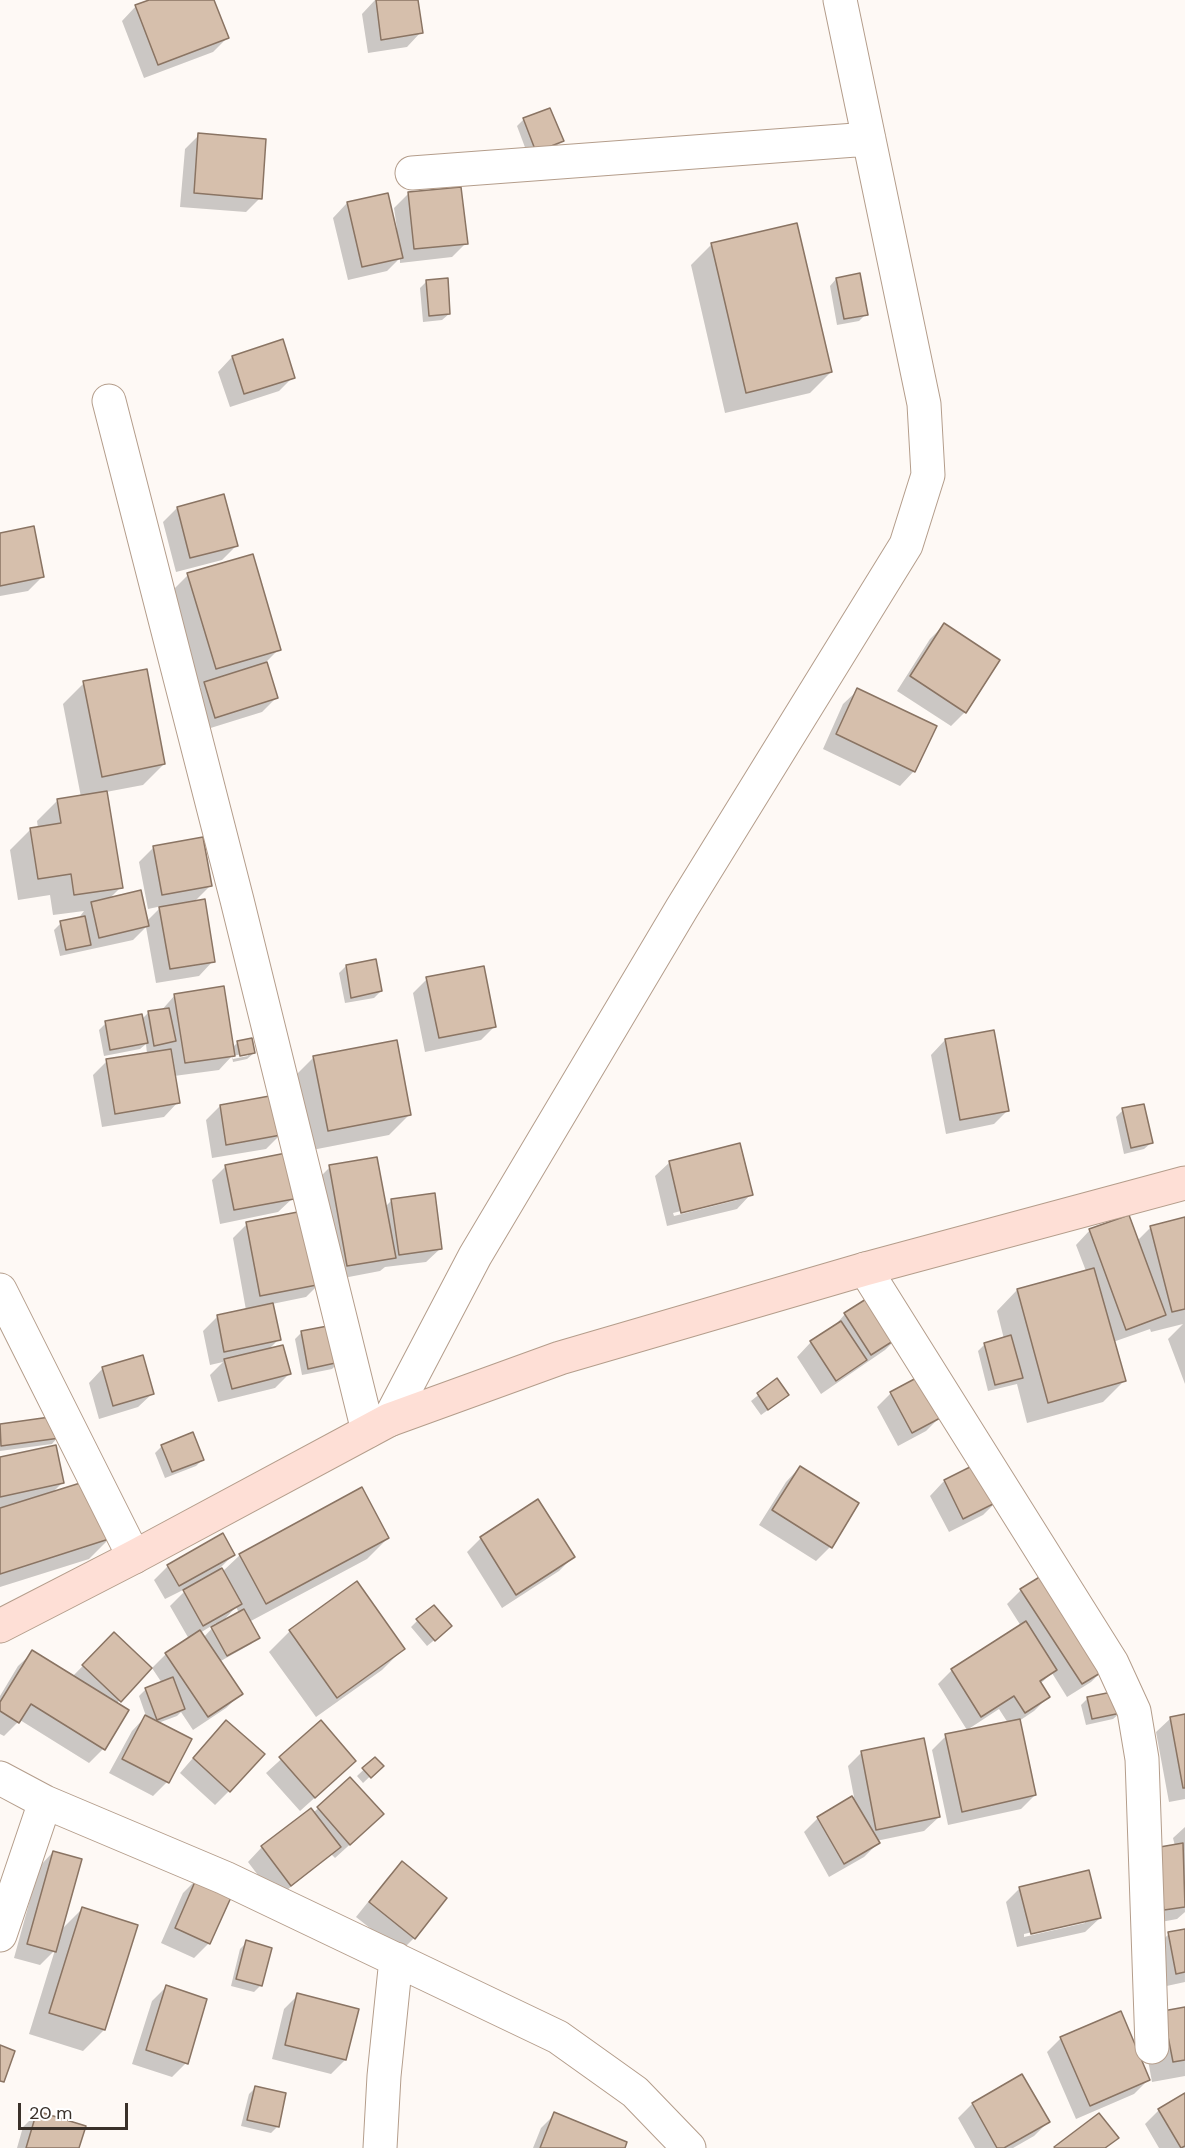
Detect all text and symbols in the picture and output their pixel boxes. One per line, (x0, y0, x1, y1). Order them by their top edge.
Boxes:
scale bar (21, 2091, 130, 2129)
text: 20 m (29, 2101, 72, 2125)

